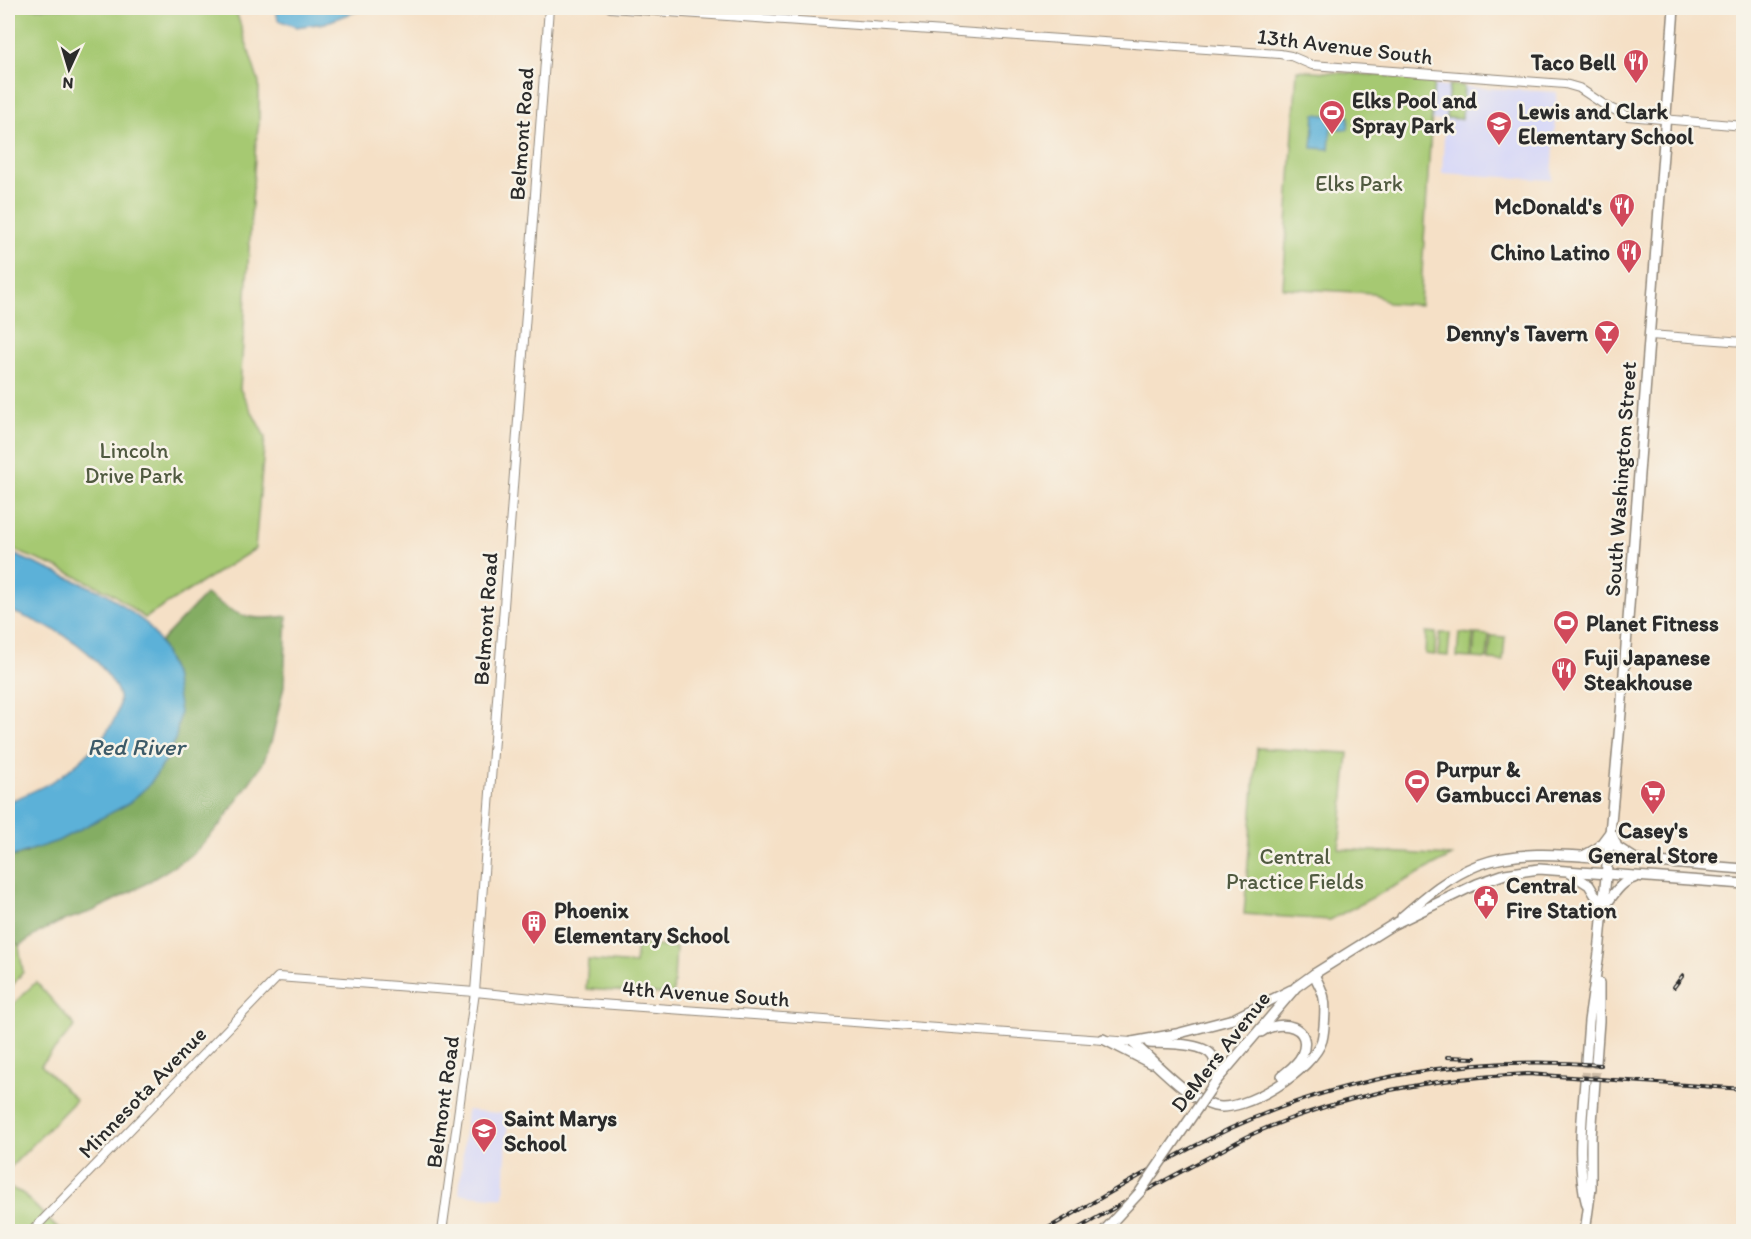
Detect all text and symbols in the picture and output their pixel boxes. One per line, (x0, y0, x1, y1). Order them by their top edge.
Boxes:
street label: 13th Avenue South (1256, 22, 1434, 71)
north arrow (39, 39, 99, 99)
restaurant icon: Taco Bell (1621, 47, 1651, 85)
place label: Taco Bell (1530, 49, 1617, 76)
street label: Belmont Road (503, 66, 540, 201)
text: N (62, 74, 74, 93)
place label: Elks Pool and Spray Park (1352, 87, 1478, 139)
sports icon: Elks Pool and Spray Park (1317, 98, 1347, 136)
place label: Lewis and Clark Elementary School (1518, 98, 1694, 150)
school or university icon: Lewis and Clark Elementary School (1484, 109, 1514, 147)
park label: Elks Park (1315, 170, 1403, 197)
restaurant icon: McDonald's (1607, 191, 1637, 229)
place label: McDonald's (1494, 193, 1602, 220)
restaurant icon: Chino Latino (1614, 237, 1644, 275)
place label: Chino Latino (1490, 239, 1610, 266)
bar icon: Denny's Tavern (1592, 318, 1622, 356)
place label: Denny's Tavern (1446, 320, 1589, 347)
street label: South Washington Street (1599, 361, 1642, 597)
park label: Lincoln Drive Park (85, 437, 184, 489)
street label: Belmont Road (467, 551, 504, 686)
sports icon: Planet Fitness (1551, 608, 1581, 646)
place label: Planet Fitness (1586, 610, 1719, 637)
place label: Fuji Japanese Steakhouse (1584, 644, 1711, 696)
restaurant icon: Fuji Japanese Steakhouse (1549, 655, 1579, 693)
water label: Red River (87, 732, 187, 761)
place label: Purpur & Gambucci Arenas (1436, 756, 1602, 808)
sports icon: Purpur & Gambucci Arenas (1402, 767, 1432, 805)
supermarket icon: Casey's General Store (1638, 778, 1668, 816)
place label: Casey's General Store (1588, 817, 1718, 869)
park label: Central Practice Fields (1226, 843, 1364, 895)
place label: Central Fire Station (1506, 872, 1617, 924)
public building icon: Central Fire Station (1471, 883, 1501, 921)
place label: Phoenix Elementary School (554, 897, 730, 949)
building icon: Phoenix Elementary School (519, 908, 549, 946)
street label: 4th Avenue South (621, 974, 791, 1013)
street label: DeMers Avenue (1165, 985, 1276, 1117)
street label: Minnesota Avenue (72, 1021, 212, 1164)
street label: Belmont Road (420, 1034, 465, 1170)
place label: Saint Marys School (504, 1105, 617, 1157)
school or university icon: Saint Marys School (469, 1116, 499, 1154)

